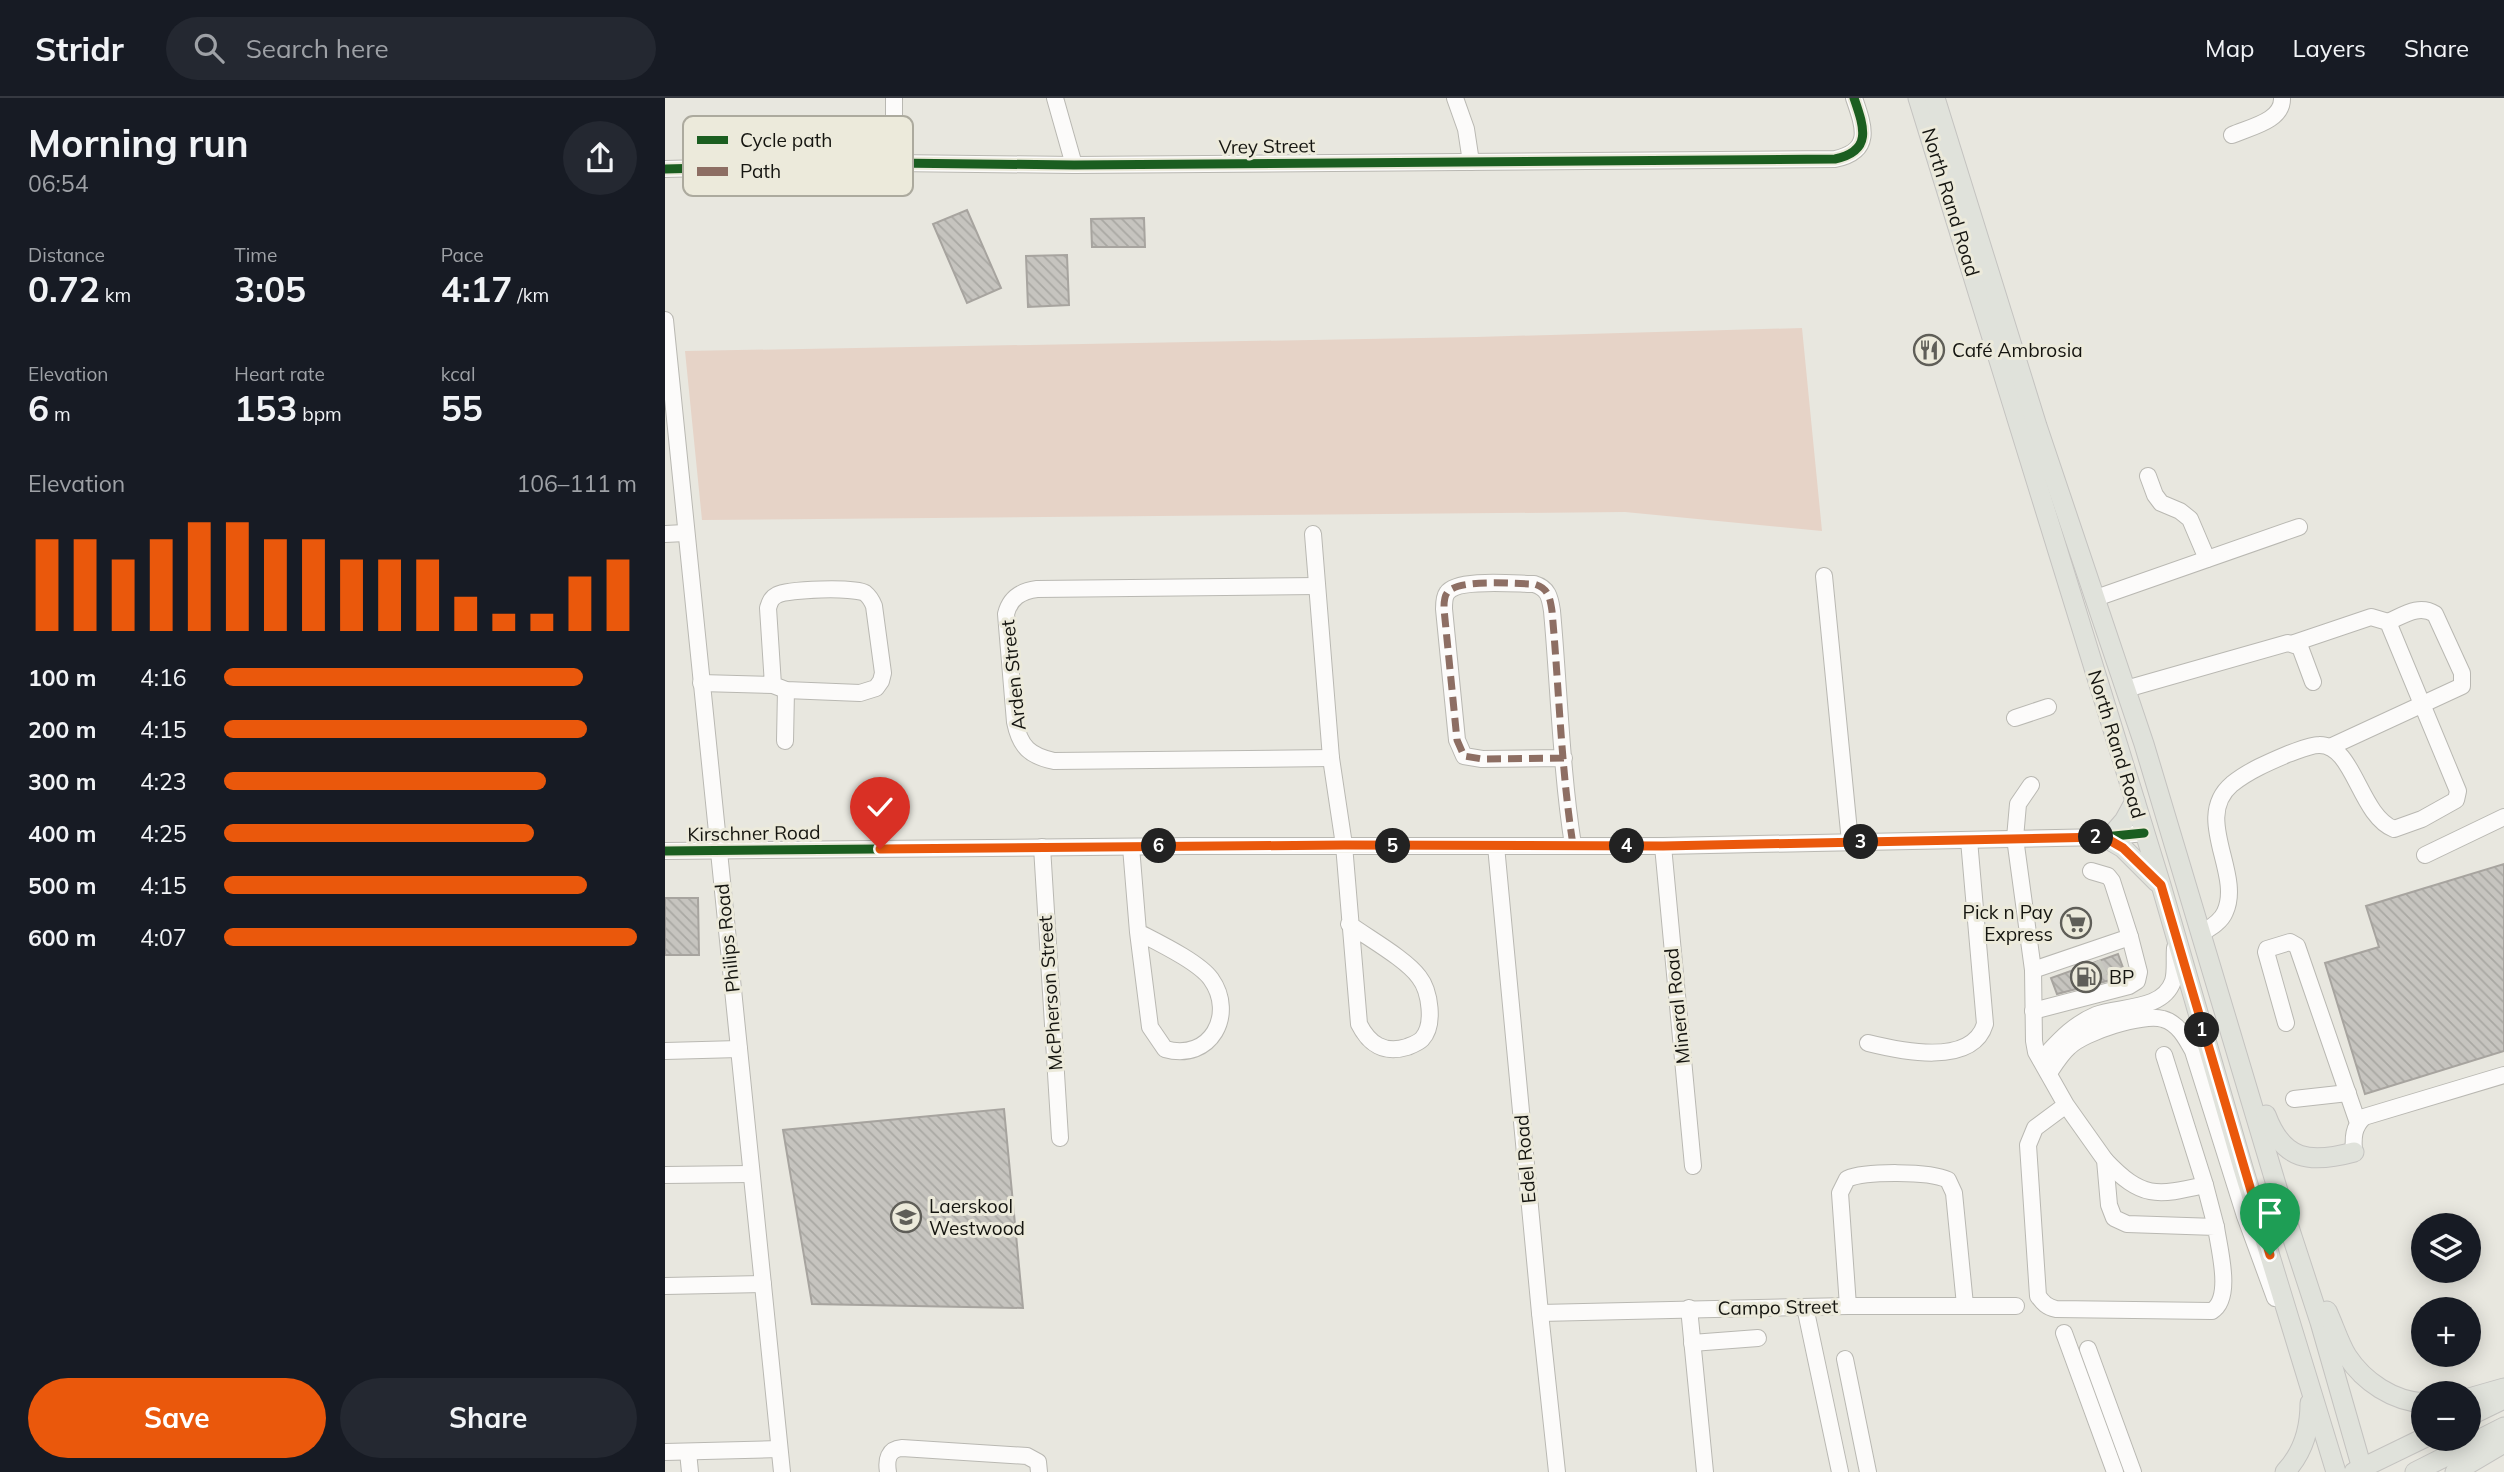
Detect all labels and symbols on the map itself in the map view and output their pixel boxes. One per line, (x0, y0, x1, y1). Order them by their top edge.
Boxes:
legend (683, 116, 913, 196)
street label: North Rand Road (1917, 125, 1985, 279)
text: Cycle path (740, 128, 832, 152)
street label: Vrey Street (1218, 133, 1316, 159)
text: Path (740, 159, 781, 183)
restaurant icon: Café Ambrosia (1912, 333, 1946, 367)
place label: Café Ambrosia (1952, 338, 2083, 362)
street label: Arden Street (995, 618, 1031, 732)
street label: North Rand Road (2083, 667, 2151, 821)
pin (850, 777, 910, 849)
street label: Kirschner Road (687, 820, 821, 846)
pin: 2 (2079, 820, 2113, 854)
pin: 3 (1843, 824, 1879, 860)
pin: 6 (1141, 828, 1177, 864)
pin: 5 (1375, 828, 1411, 864)
pin: 4 (1609, 828, 1644, 864)
street label: Philips Road (709, 882, 745, 994)
place label: Pick n Pay Express (1963, 900, 2053, 946)
supermarket icon: Pick n Pay Express (2059, 906, 2093, 940)
street label: McPherson Street (1033, 914, 1067, 1071)
street label: Mineral Road (1659, 947, 1695, 1065)
fuel station icon: BP (2069, 960, 2103, 994)
place label: BP (2109, 965, 2134, 989)
pin: 1 (2185, 1012, 2219, 1048)
street label: Edel Road (1509, 1114, 1541, 1204)
pin (2240, 1183, 2300, 1255)
place label: Laerskool Westwood (929, 1194, 1025, 1240)
school or university icon: Laerskool Westwood (889, 1200, 923, 1234)
street label: Campo Street (1718, 1294, 1839, 1320)

